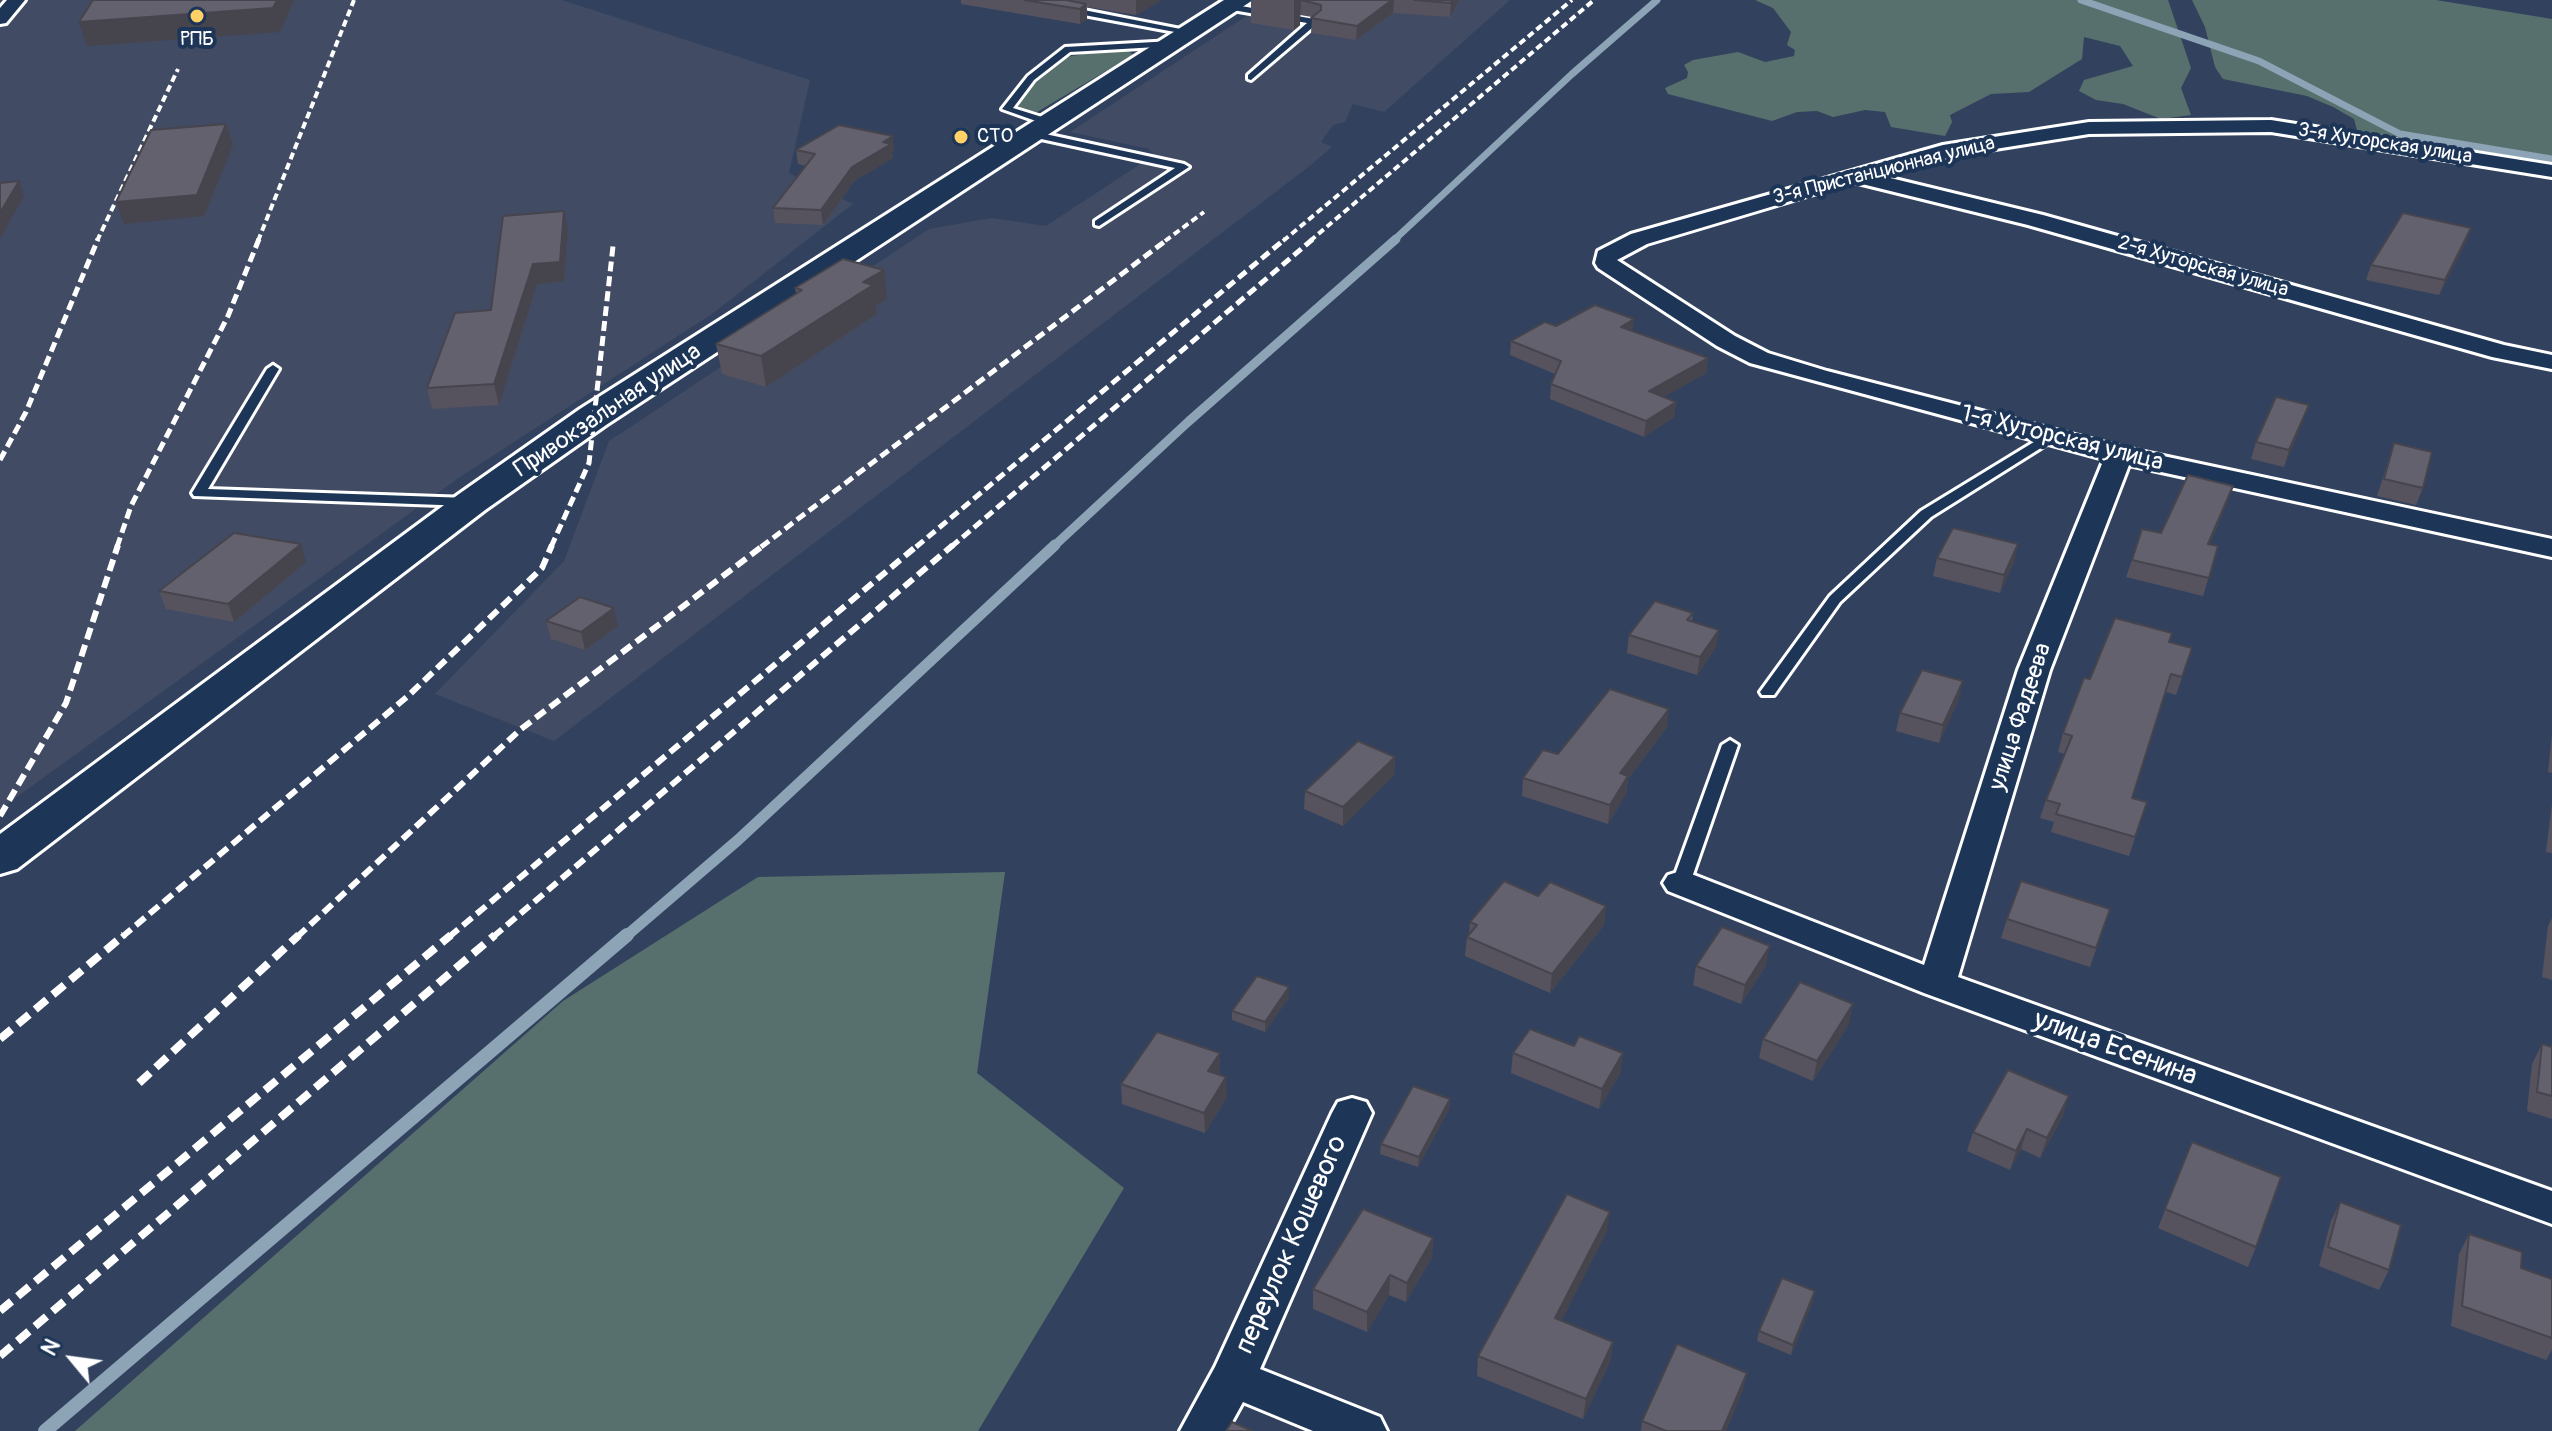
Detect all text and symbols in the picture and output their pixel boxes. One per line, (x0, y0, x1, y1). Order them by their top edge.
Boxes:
marker: РПБ (188, 7, 206, 25)
place label: РПБ (180, 28, 214, 52)
street label: 3-я Хуторская улица (2296, 118, 2474, 170)
place label: СТО (977, 125, 1013, 149)
marker: СТО (952, 128, 970, 146)
street label: 3-я Пристанционная улица (1771, 132, 1997, 210)
street label: 2-я Хуторская улица (2115, 231, 2291, 303)
street label: Привокзальная улица (509, 338, 707, 484)
street label: 1-я Хуторская улица (1958, 400, 2166, 478)
street label: улица Фадеева (1984, 640, 2058, 794)
street label: улица Есенина (2029, 1004, 2201, 1094)
street label: переулок Кошевого (1229, 1131, 1355, 1359)
north arrow (32, 1319, 112, 1399)
text: N (35, 1334, 67, 1361)

